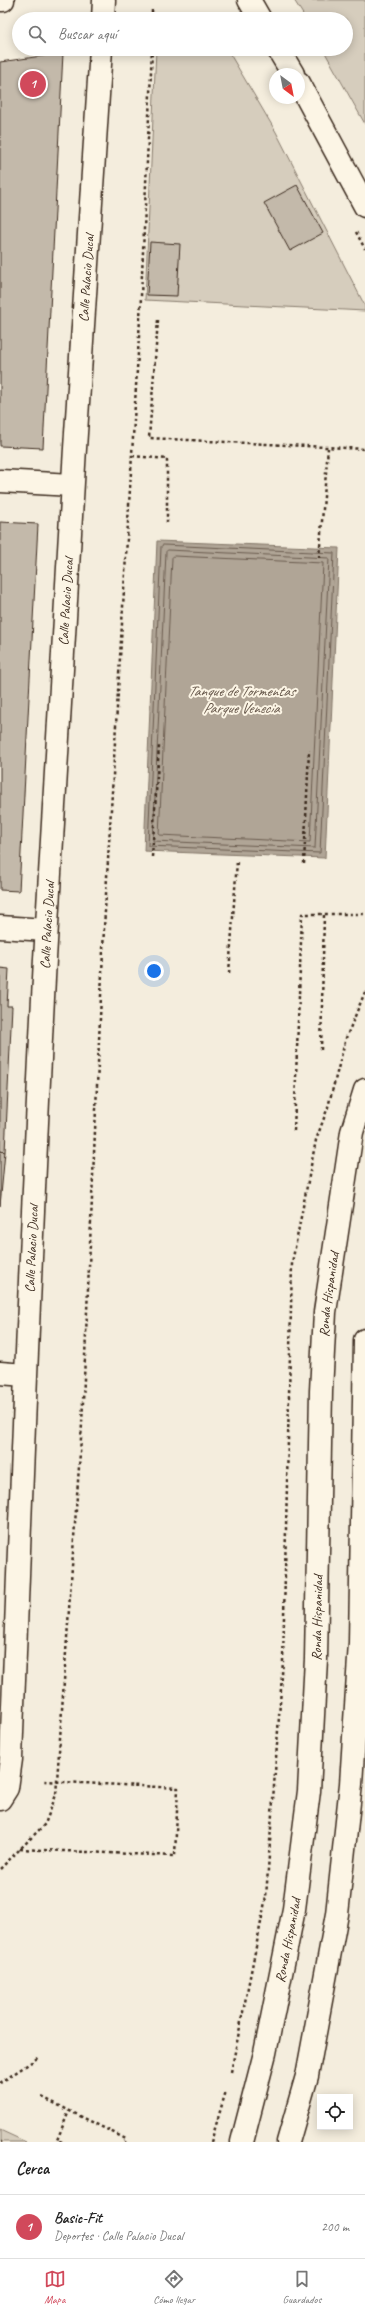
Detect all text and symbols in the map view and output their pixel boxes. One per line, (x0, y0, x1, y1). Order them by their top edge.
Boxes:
search box (12, 12, 353, 56)
icon: search (26, 23, 48, 45)
text: Buscar aquí (58, 25, 117, 44)
north arrow (269, 68, 305, 104)
pin: 1 (20, 69, 46, 99)
street label: Calle Palacio Ducal (75, 231, 97, 323)
street label: Calle Palacio Ducal (54, 555, 77, 646)
water label: Tanque de Tormentas Parque Venecia (188, 682, 297, 718)
street label: Calle Palacio Ducal (36, 878, 58, 969)
your location (144, 961, 164, 981)
street label: Calle Palacio Ducal (21, 1202, 42, 1293)
street label: Ronda Hispanidad (315, 1248, 343, 1337)
street label: Ronda Hispanidad (307, 1573, 326, 1661)
street label: Ronda Hispanidad (271, 1895, 304, 1984)
map controls (317, 2094, 353, 2130)
button: locate (317, 2094, 353, 2130)
text: Cerca (16, 2158, 49, 2179)
text: Basic-Fit (54, 2209, 102, 2228)
text: 1 (26, 2219, 32, 2235)
text: 200 m (321, 2219, 349, 2235)
text: Deportes · Calle Palacio Ducal (54, 2228, 183, 2244)
tab: Mapa (44, 2268, 66, 2306)
tab: Cómo llegar (153, 2268, 195, 2306)
tab: Guardados (283, 2268, 321, 2306)

